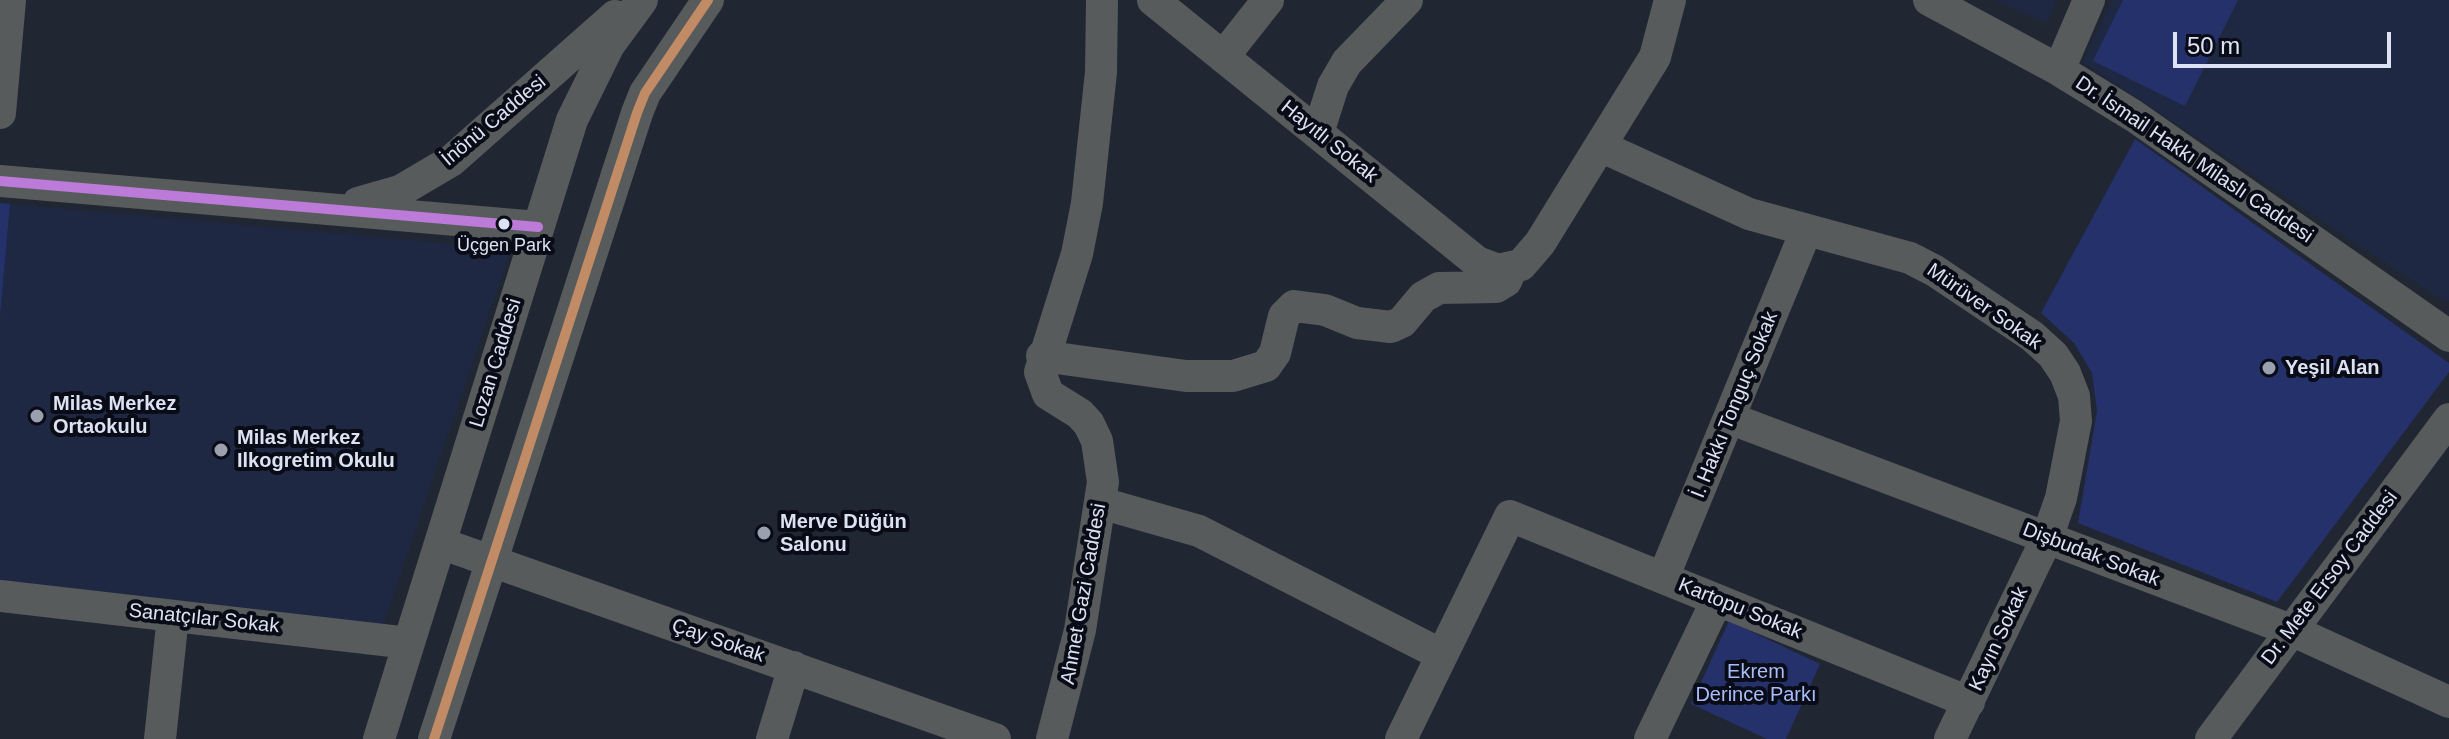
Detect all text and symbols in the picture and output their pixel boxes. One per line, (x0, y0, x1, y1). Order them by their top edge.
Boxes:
scale bar (2177, 16, 2395, 66)
text: 50 m (2187, 32, 2240, 59)
street label: İnönü Caddesi (437, 70, 551, 172)
street label: Dr. İsmail Hakkı Milaslı Caddesi (2071, 71, 2317, 249)
street label: Hayıtlı Sokak (1276, 96, 1382, 188)
marker: Üçgen Park (496, 216, 512, 232)
place label: Üçgen Park (457, 235, 551, 257)
street label: Mürüver Sokak (1922, 259, 2046, 355)
street label: Lozan Caddesi (465, 296, 527, 430)
street label: İ. Hakkı Tonguç Sokak (1687, 308, 1783, 502)
place label: Yeşil Alan (2285, 356, 2379, 380)
marker: Yeşil Alan (2260, 359, 2278, 377)
place label: Milas Merkez Ortaokulu (53, 392, 176, 439)
marker: Milas Merkez Ortaokulu (28, 407, 46, 425)
place label: Milas Merkez Ilkogretim Okulu (237, 426, 395, 473)
marker: Milas Merkez Ilkogretim Okulu (212, 441, 230, 459)
street label: Dr. Mete Ersoy Caddesi (2257, 486, 2403, 670)
street label: Ahmet Gazi Caddesi (1056, 502, 1112, 686)
place label: Merve Düğün Salonu (780, 510, 907, 557)
street label: Dişbudak Sokak (2019, 518, 2163, 592)
marker: Merve Düğün Salonu (755, 524, 773, 542)
street label: Kartopu Sokak (1675, 573, 1805, 645)
street label: Kayın Sokak (1964, 583, 2034, 695)
street label: Sanatçılar Sokak (128, 599, 280, 639)
street label: Çay Sokak (668, 614, 768, 668)
park label: Ekrem Derince Parkı (1695, 660, 1817, 707)

